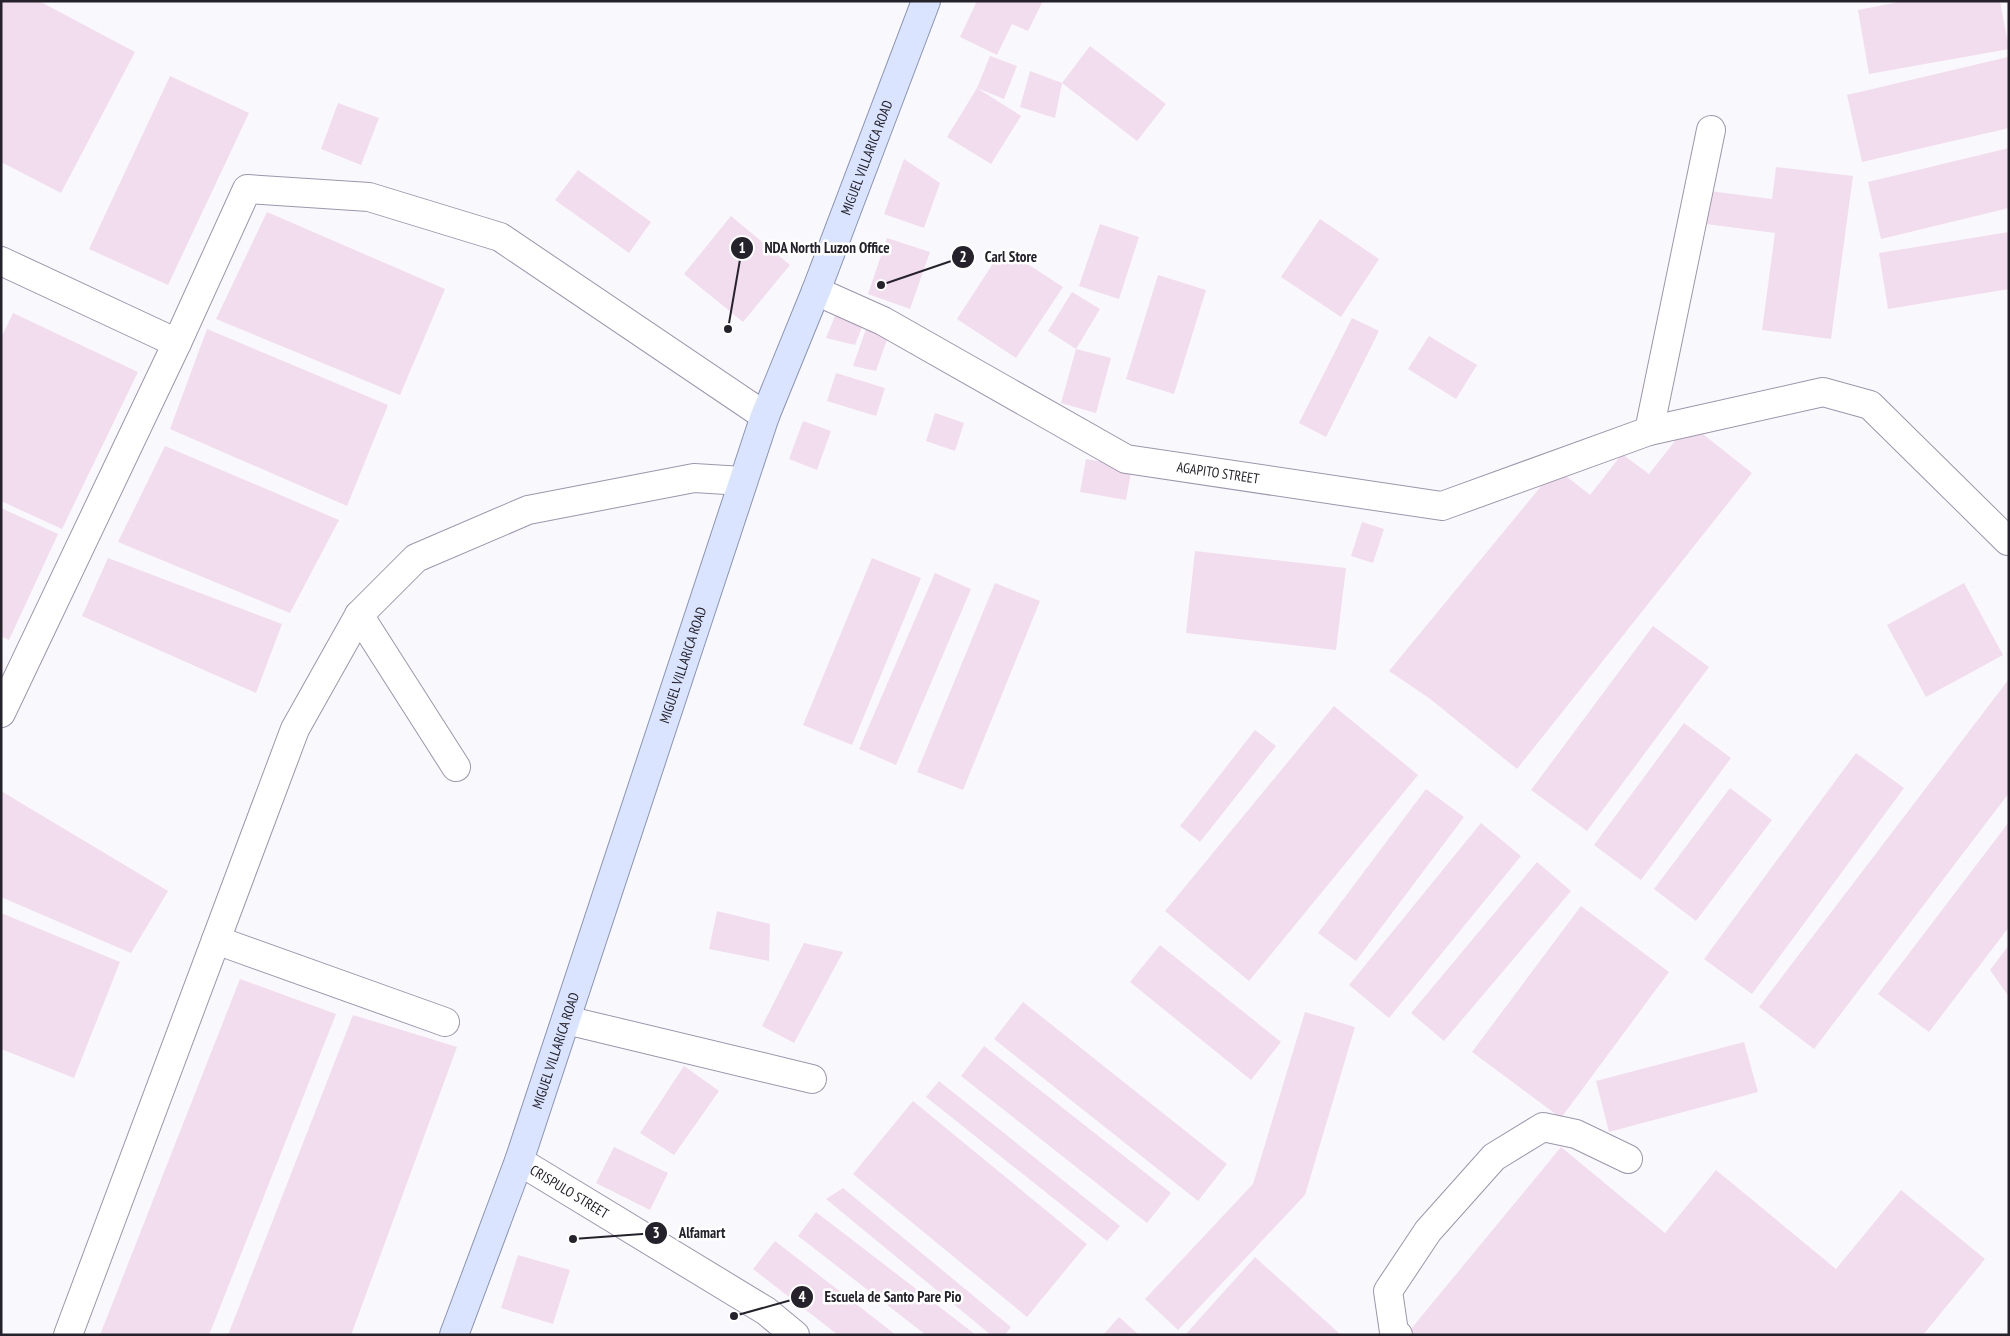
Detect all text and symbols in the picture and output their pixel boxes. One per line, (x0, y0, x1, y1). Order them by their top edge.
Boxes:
street label: MIGUEL VILLARICA ROAD (837, 98, 897, 218)
callout: NDA North Luzon Office (729, 233, 900, 263)
text: 1 (738, 238, 746, 257)
text: NDA North Luzon Office (764, 238, 890, 257)
callout: Carl Store (950, 242, 1048, 272)
text: 2 (959, 247, 967, 266)
text: Carl Store (985, 247, 1037, 266)
street label: AGAPITO STREET (1176, 458, 1261, 488)
street label: MIGUEL VILLARICA ROAD (655, 605, 710, 726)
street label: MIGUEL VILLARICA ROAD (528, 990, 583, 1111)
street label: CRISPULO STREET (527, 1161, 613, 1223)
callout: Alfamart (643, 1218, 735, 1248)
text: 3 (652, 1223, 660, 1242)
text: Alfamart (678, 1223, 726, 1242)
callout: Escuela de Santo Pare Pio (790, 1282, 972, 1312)
text: 4 (798, 1287, 806, 1306)
text: Escuela de Santo Pare Pio (825, 1287, 962, 1306)

